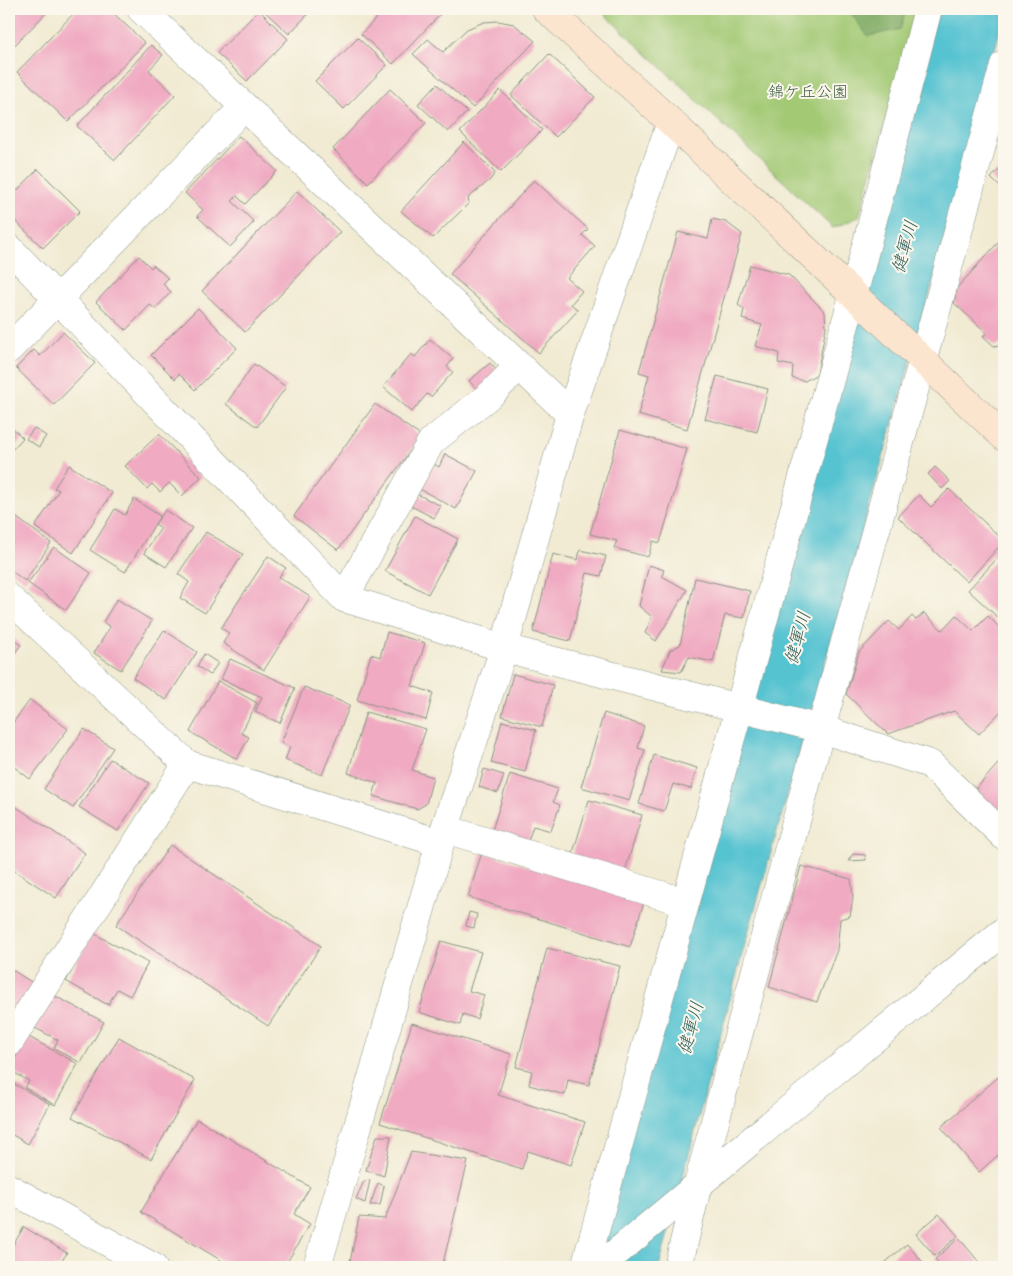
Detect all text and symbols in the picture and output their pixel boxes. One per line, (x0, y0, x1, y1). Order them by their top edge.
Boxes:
park label: 錦ケ丘公園 (768, 83, 848, 102)
water label: 健軍川 (888, 218, 922, 276)
water label: 健軍川 (781, 609, 815, 667)
water label: 健軍川 (674, 999, 708, 1057)

